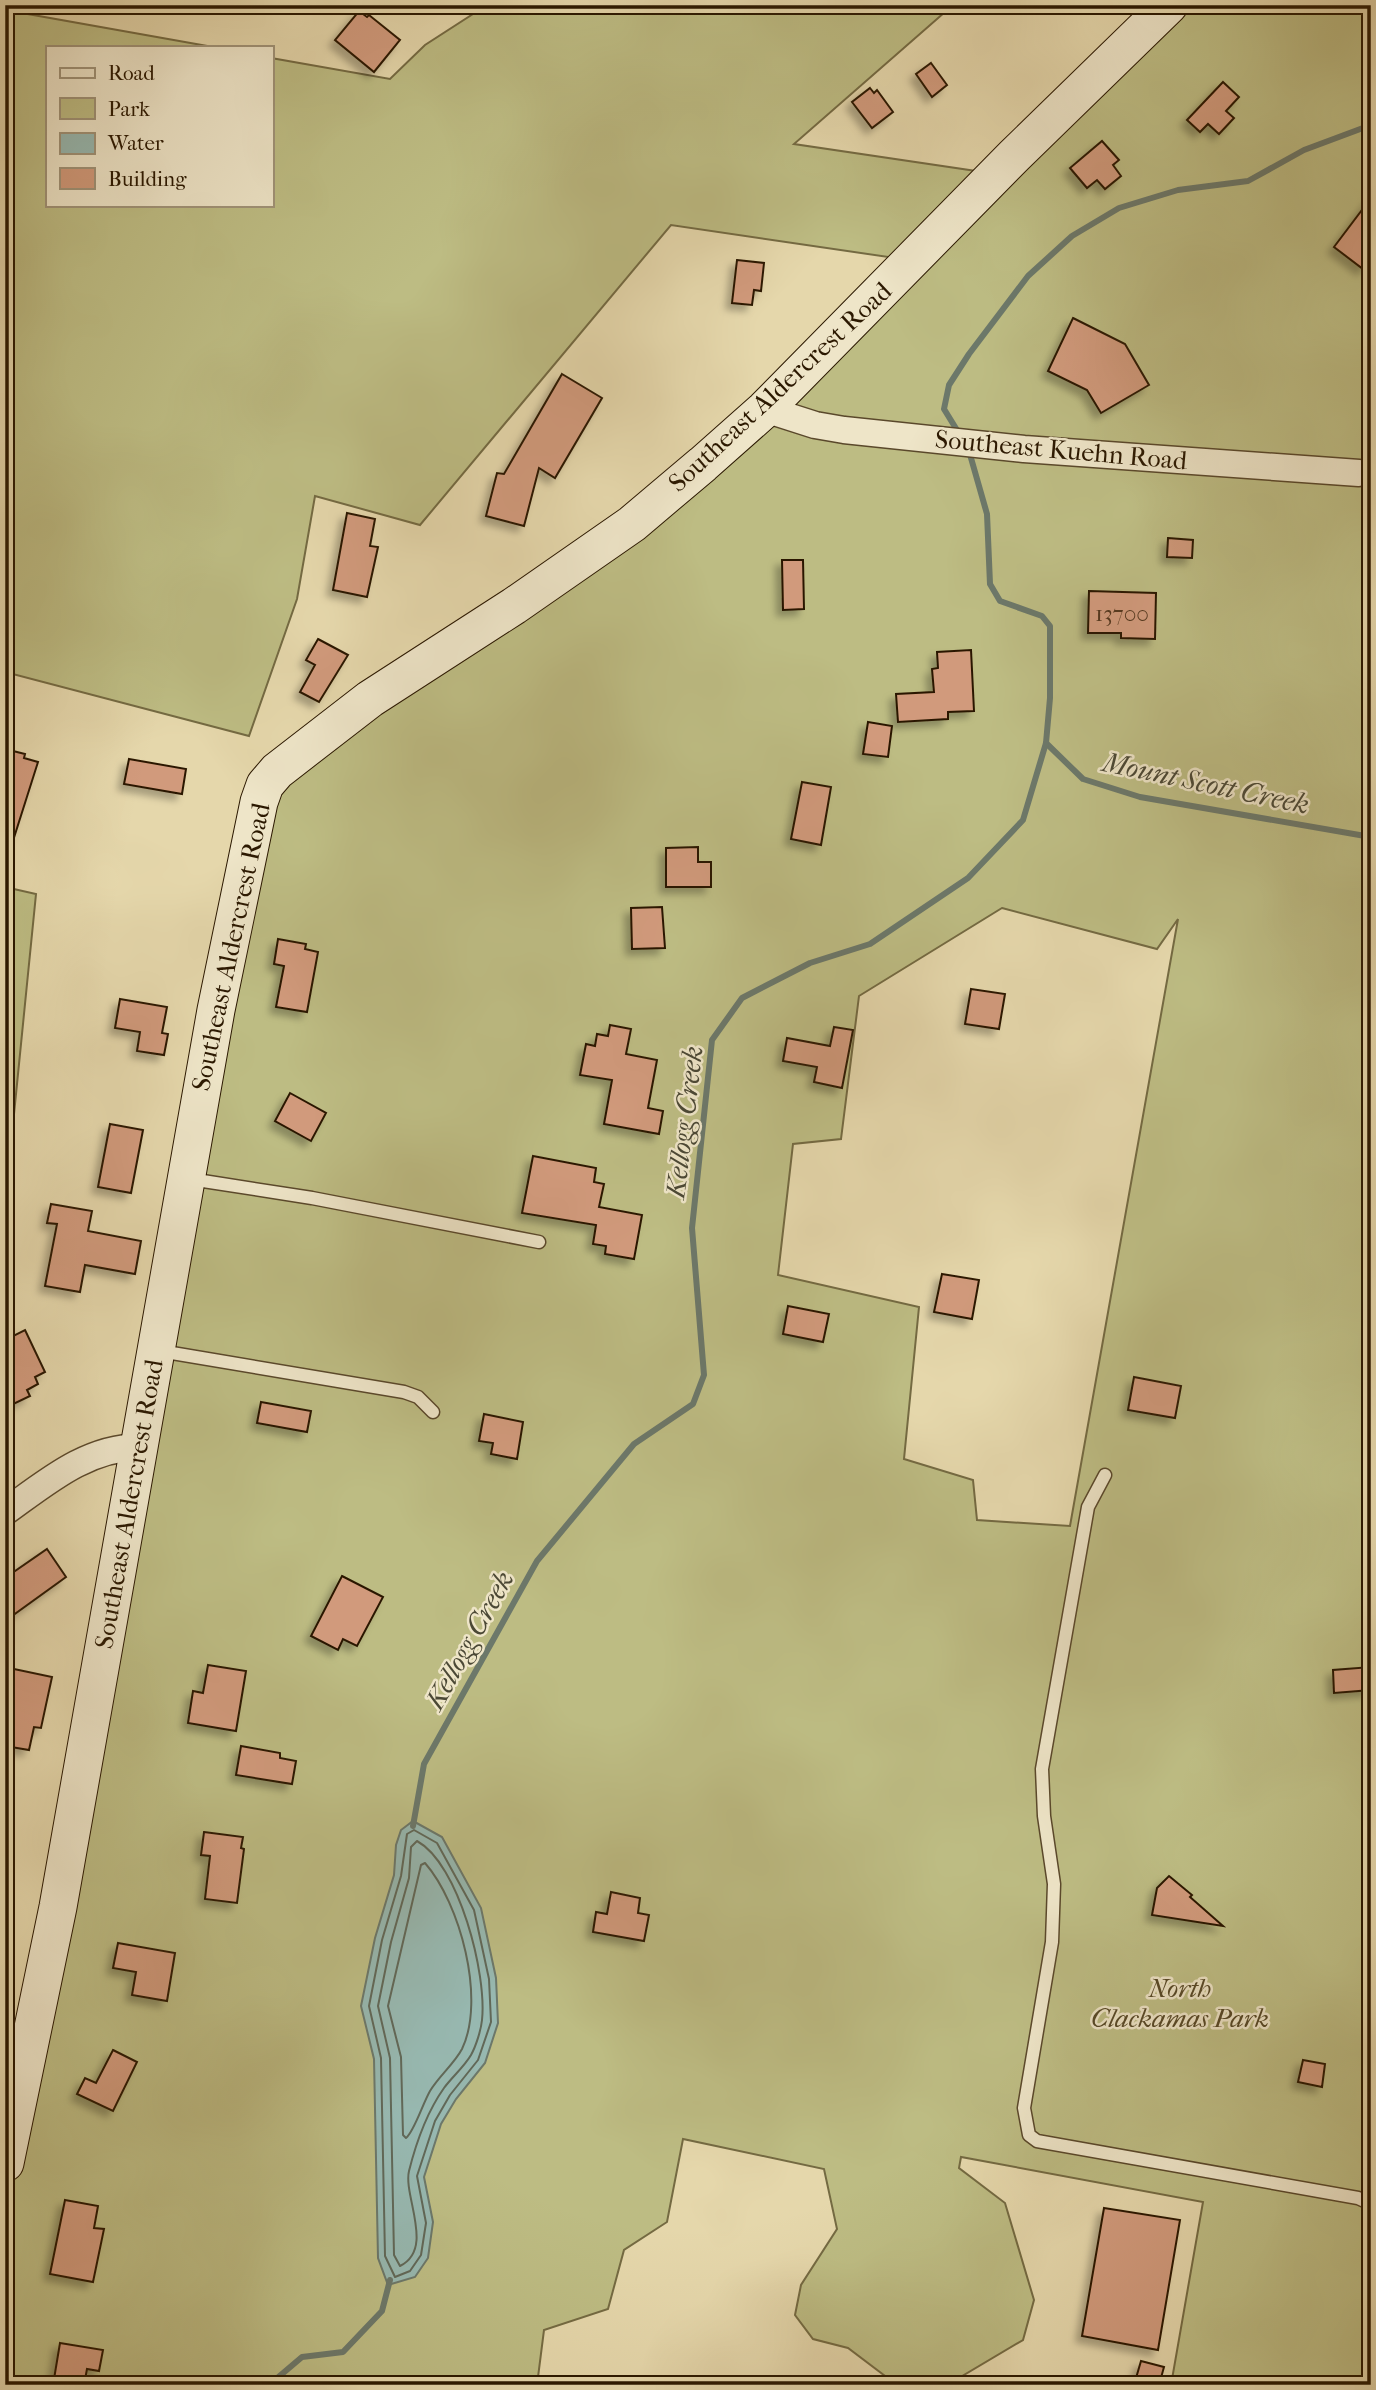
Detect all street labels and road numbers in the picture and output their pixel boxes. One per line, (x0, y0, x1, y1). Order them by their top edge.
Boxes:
street label: Southeast Aldercrest Road (662, 275, 899, 498)
street label: Southeast Kuehn Road (934, 424, 1189, 477)
street label: Southeast Aldercrest Road (185, 799, 277, 1094)
street label: Southeast Aldercrest Road (88, 1356, 170, 1651)

